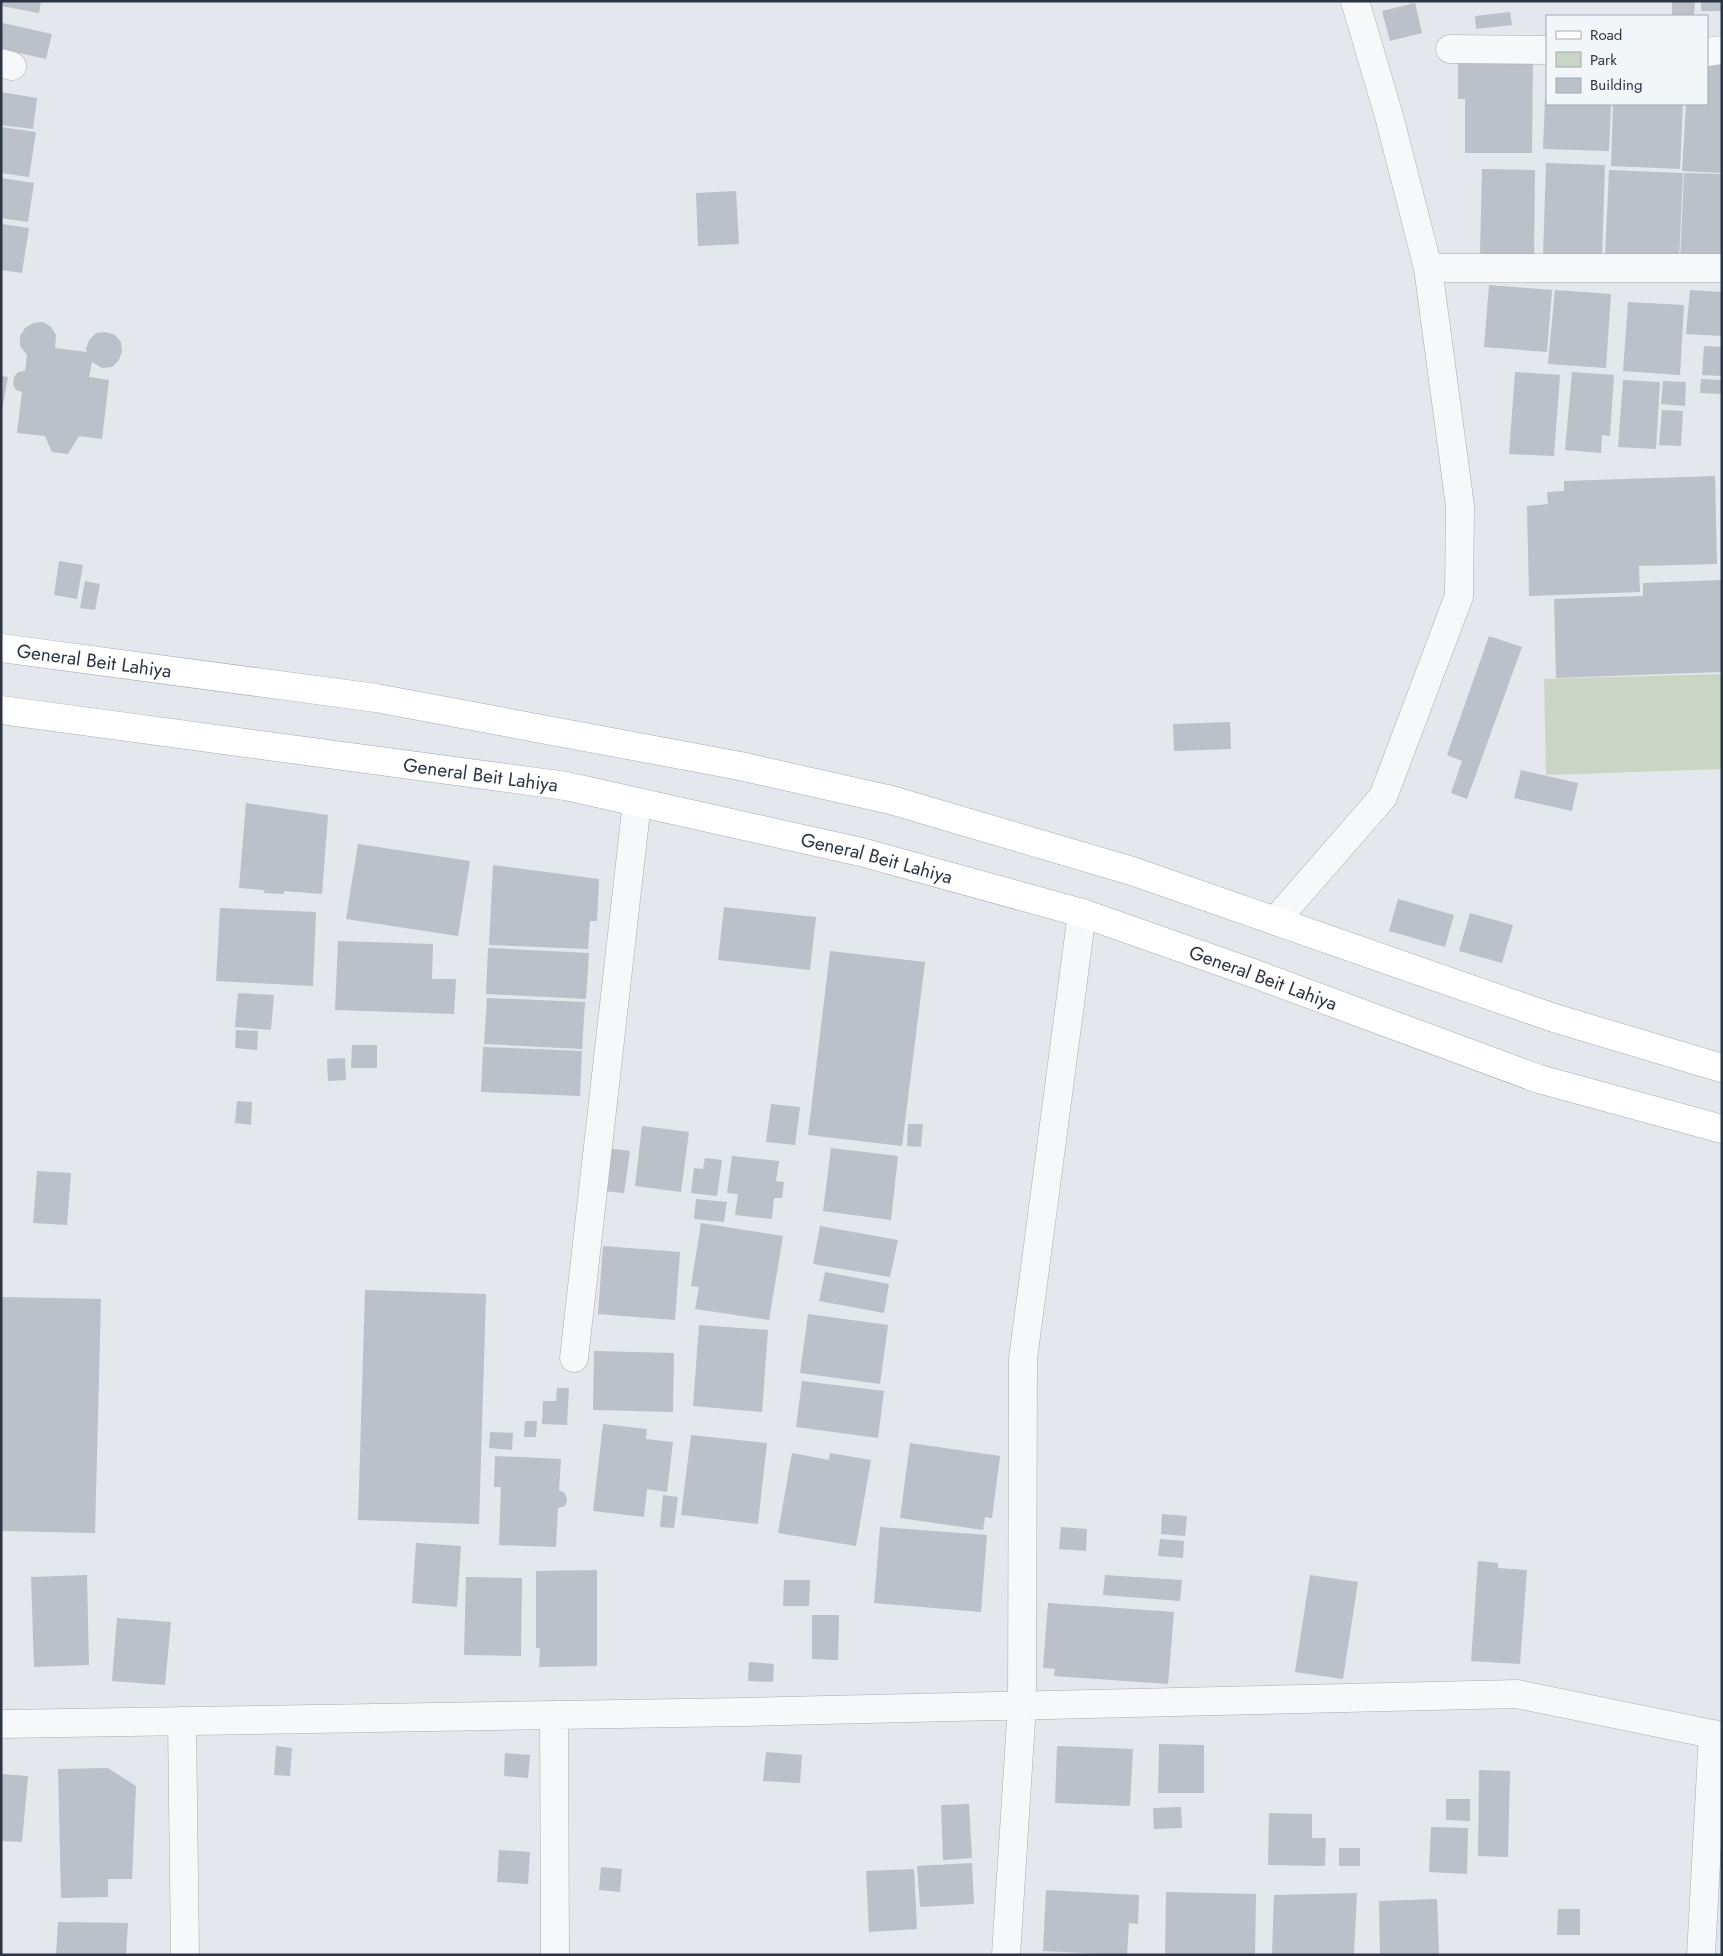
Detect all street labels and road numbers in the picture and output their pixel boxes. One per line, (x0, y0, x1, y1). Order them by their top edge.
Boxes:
street label: General Beit Lahiya (15, 637, 173, 684)
street label: General Beit Lahiya (402, 751, 560, 798)
street label: General Beit Lahiya (798, 825, 956, 890)
street label: General Beit Lahiya (1185, 938, 1341, 1017)

